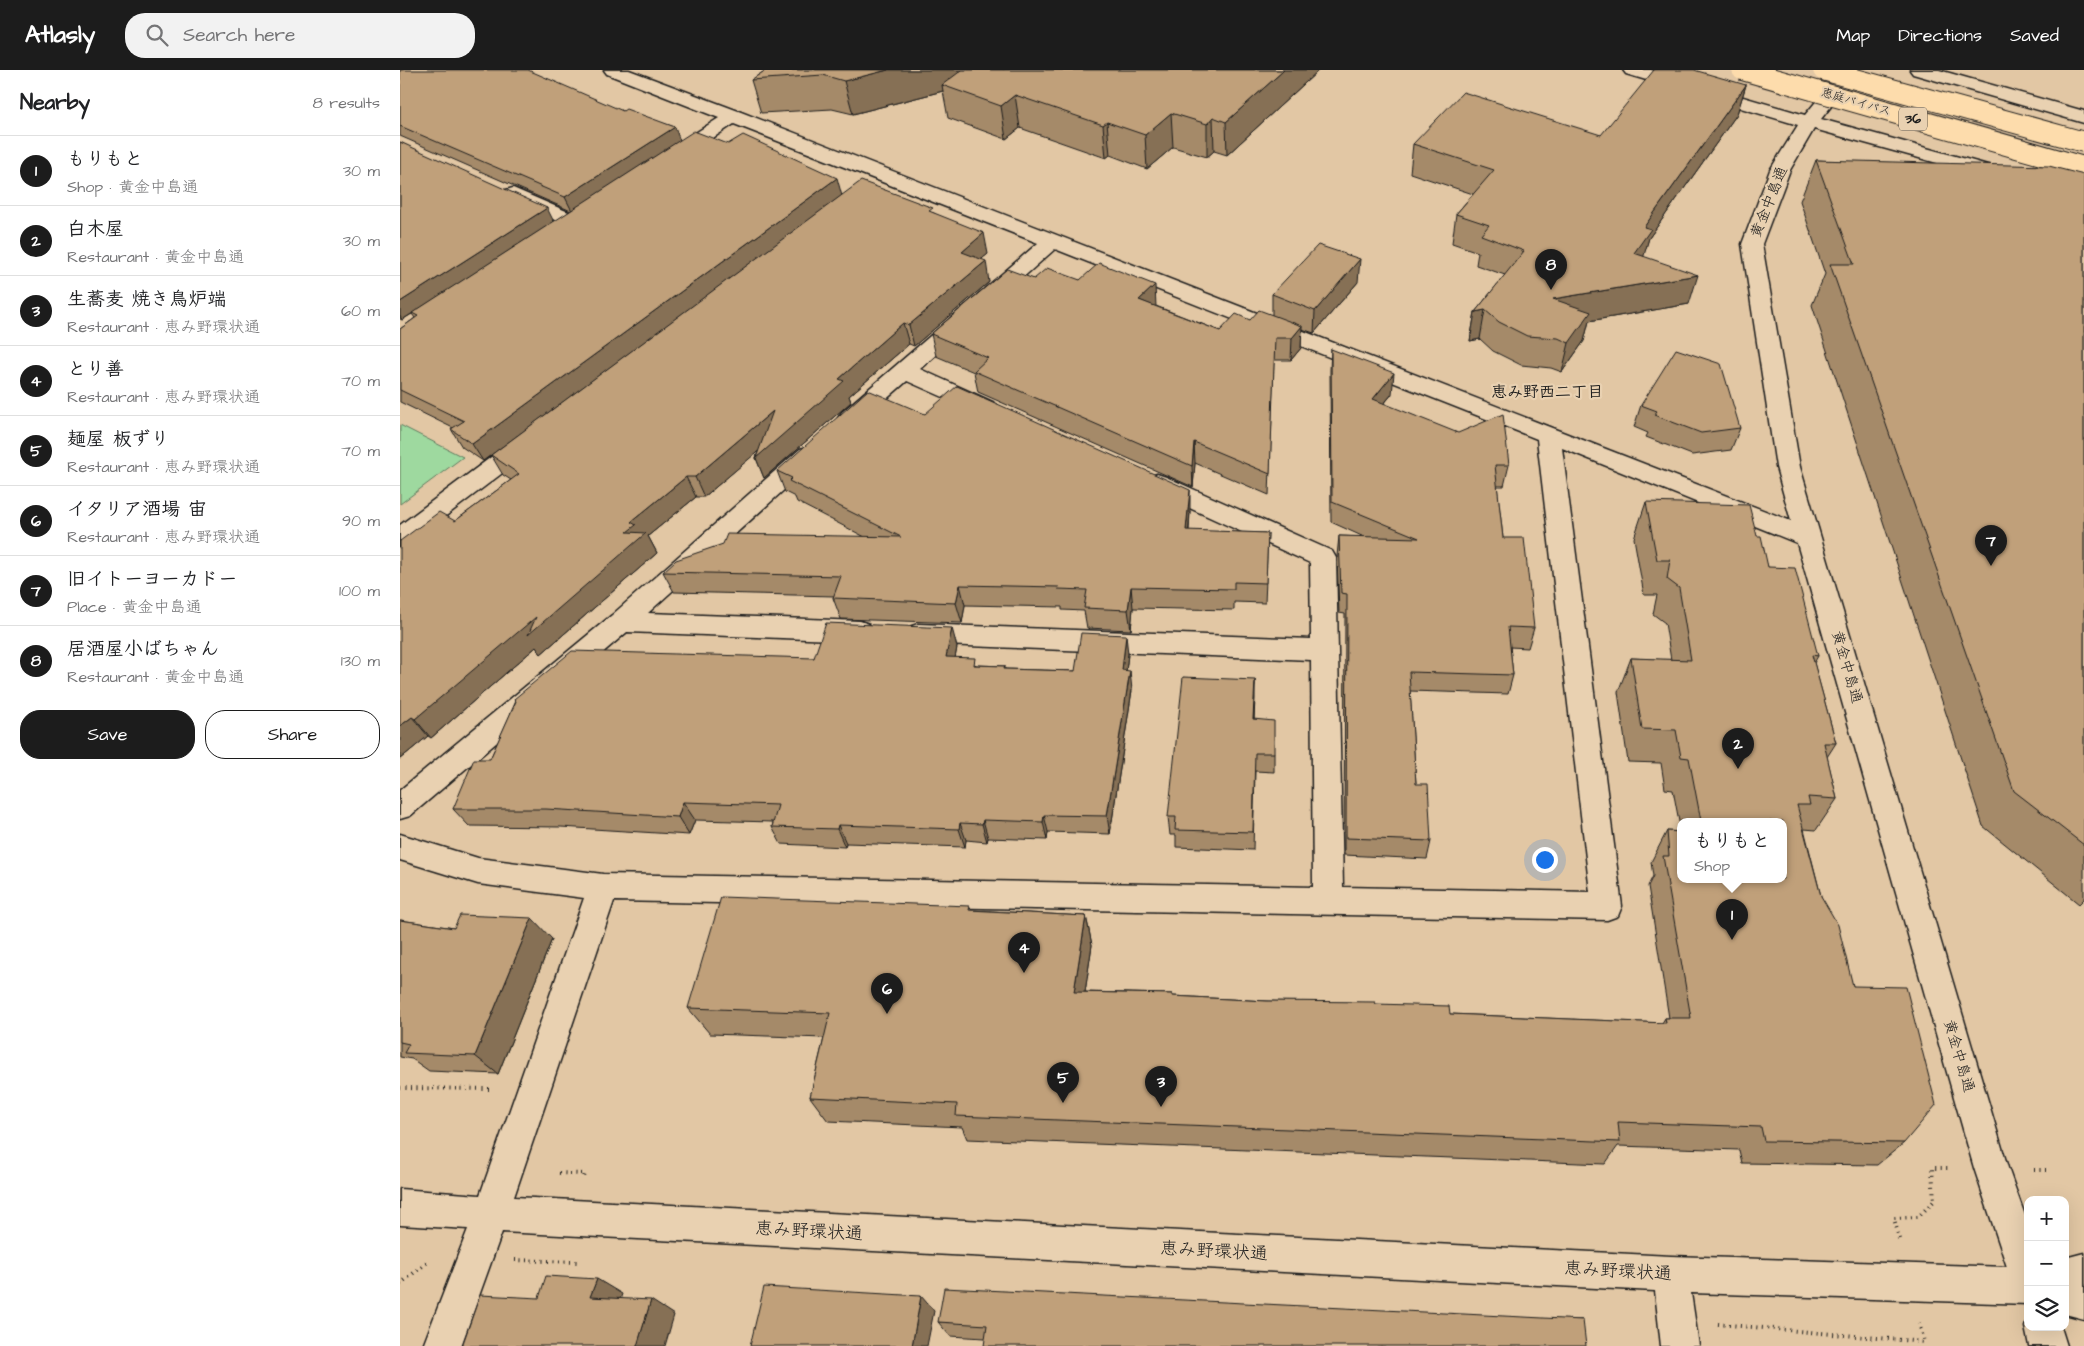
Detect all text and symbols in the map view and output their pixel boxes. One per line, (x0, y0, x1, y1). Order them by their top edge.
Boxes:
search box (125, 13, 475, 58)
text: Atlasly (25, 18, 95, 52)
icon: search (143, 21, 171, 49)
text: Search here (183, 22, 295, 49)
text: Map (1836, 23, 1870, 48)
text: Directions (1898, 23, 1982, 48)
text: Saved (2010, 23, 2059, 48)
street label: 恵庭バイパス (1819, 84, 1893, 120)
text: Nearby (20, 88, 90, 117)
text: 8 results (313, 92, 380, 114)
road number: 36 (1899, 108, 1927, 131)
text: もりもと (67, 146, 143, 173)
text: 1 (35, 160, 37, 182)
text: 30 m (343, 160, 380, 182)
street label: 黄金中島通 (1745, 163, 1793, 241)
text: Shop · 黄金中島通 (67, 176, 198, 198)
text: 白木屋 (67, 216, 124, 243)
text: 2 (31, 230, 41, 252)
text: 30 m (343, 230, 380, 252)
text: Restaurant · 黄金中島通 (67, 246, 244, 268)
pin: 8 (1535, 249, 1567, 290)
text: 生蕎麦 焼き鳥炉端 (67, 286, 227, 313)
text: 3 (32, 300, 40, 322)
text: 60 m (341, 300, 380, 322)
text: Restaurant · 恵み野環状通 (67, 316, 260, 338)
text: とり善 (67, 356, 124, 383)
text: 4 (31, 370, 41, 392)
text: 70 m (341, 370, 380, 392)
district label: 恵み野西二丁目 (1491, 381, 1603, 403)
text: Restaurant · 恵み野環状通 (67, 386, 260, 408)
text: 麺屋 板ずり (67, 426, 170, 453)
text: 5 (30, 440, 42, 462)
text: 70 m (341, 440, 380, 462)
text: Restaurant · 恵み野環状通 (67, 456, 260, 478)
text: イタリア酒場 宙 (67, 496, 207, 523)
text: 6 (31, 510, 41, 532)
text: 90 m (342, 510, 380, 532)
pin: 7 (1975, 525, 2007, 566)
text: Restaurant · 恵み野環状通 (67, 526, 260, 548)
text: 旧イトーヨーカドー (67, 566, 237, 593)
text: 7 (31, 580, 41, 602)
text: 100 m (339, 580, 380, 602)
text: Place · 黄金中島通 (67, 596, 202, 618)
street label: 黄金中島通 (1827, 628, 1867, 706)
text: 居酒屋小ばちゃん (67, 636, 219, 663)
text: 8 (31, 650, 41, 672)
text: 130 m (341, 650, 380, 672)
text: Restaurant · 黄金中島通 (67, 666, 244, 688)
button: Save (20, 710, 195, 759)
button: Share (205, 710, 380, 759)
pin: 2 (1722, 728, 1754, 769)
popup (1677, 818, 1787, 883)
text: もりもと (1694, 828, 1770, 855)
your location (1532, 847, 1558, 873)
text: Shop (1694, 855, 1730, 877)
pin: 1 (1716, 899, 1748, 940)
pin: 4 (1008, 932, 1040, 973)
pin: 6 (871, 973, 903, 1014)
street label: 黄金中島通 (1939, 1017, 1979, 1095)
pin: 5 (1047, 1062, 1079, 1103)
pin: 3 (1145, 1066, 1177, 1107)
map controls (2024, 1196, 2069, 1331)
button: + (2024, 1196, 2069, 1241)
street label: 恵み野環状通 (754, 1216, 864, 1246)
street label: 恵み野環状通 (1159, 1236, 1269, 1266)
button: − (2024, 1241, 2069, 1286)
street label: 恵み野環状通 (1563, 1256, 1673, 1286)
button: layers (2024, 1286, 2069, 1331)

